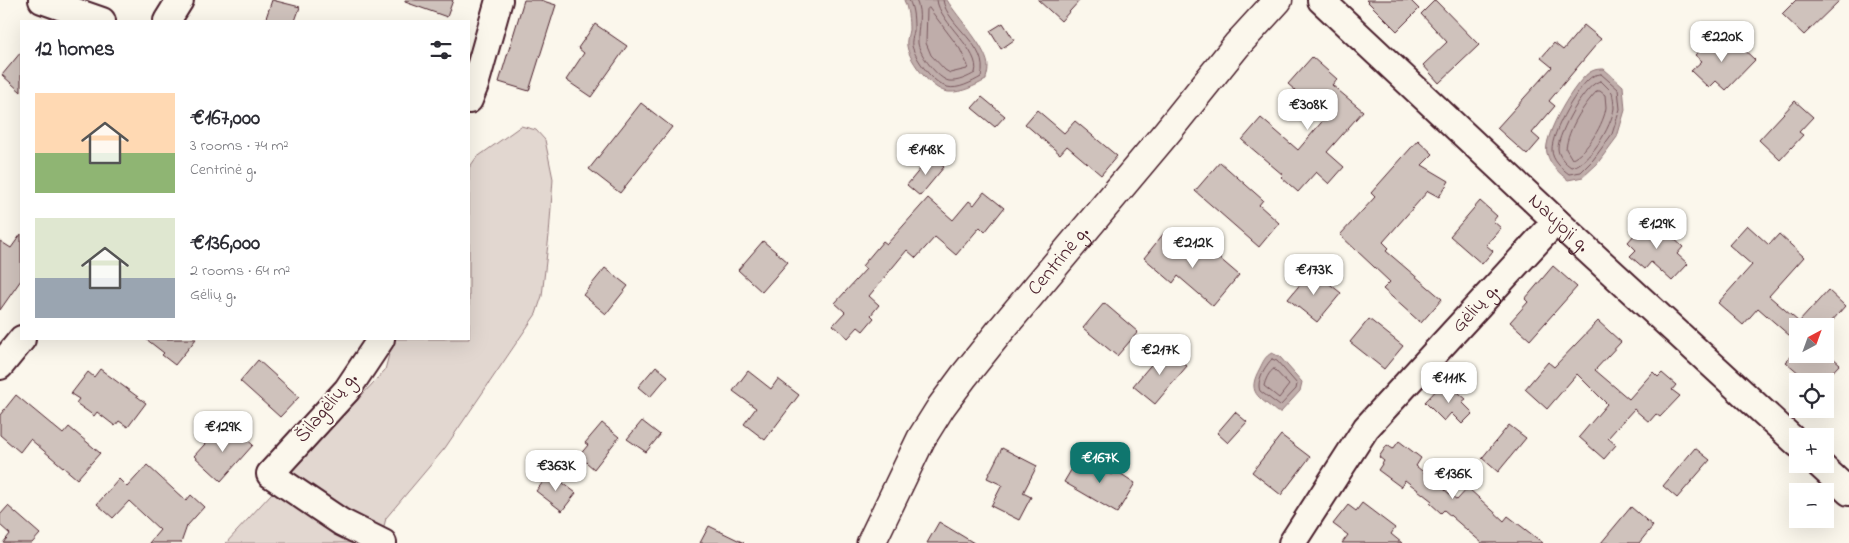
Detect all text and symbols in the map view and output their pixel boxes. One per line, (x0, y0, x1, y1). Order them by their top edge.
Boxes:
pin: €220K (1687, 20, 1757, 63)
text: €220K (1701, 25, 1743, 49)
text: 12 homes (35, 35, 115, 65)
icon: filters (427, 36, 455, 64)
pin: €308K (1273, 88, 1343, 131)
text: €308K (1289, 93, 1327, 117)
text: €167,000 (190, 104, 260, 134)
icon: home (75, 113, 135, 173)
text: 3 rooms · 74 m² (190, 134, 289, 158)
pin: €148K (891, 134, 961, 176)
text: €148K (908, 138, 944, 162)
text: Centrinė g. (190, 158, 257, 182)
street label: Naujoji g. (1521, 187, 1596, 260)
pin: €129K (1622, 208, 1692, 250)
text: €129K (1639, 212, 1675, 236)
street label: Centrinė g. (1021, 220, 1097, 302)
pin: €212K (1158, 226, 1228, 269)
text: €136,000 (190, 229, 260, 259)
text: €212K (1173, 231, 1213, 255)
icon: home (75, 238, 135, 298)
pin: €173K (1279, 254, 1349, 296)
text: €173K (1295, 258, 1333, 282)
text: 2 rooms · 64 m² (190, 259, 290, 283)
street label: Gėlių g. (1445, 277, 1506, 340)
text: Gėlių g. (190, 283, 236, 307)
north arrow (1789, 318, 1834, 362)
map controls (1789, 318, 1834, 528)
pin: €217K (1125, 334, 1195, 376)
text: €217K (1141, 338, 1179, 362)
pin: €111K (1414, 362, 1484, 404)
street label: Šilagėlių g. (289, 366, 366, 451)
text: €111K (1432, 366, 1466, 390)
button: locate (1789, 373, 1834, 418)
pin: €129K (188, 410, 258, 453)
text: €129K (205, 415, 241, 439)
button: + (1789, 428, 1834, 473)
pin: €167K (1065, 442, 1135, 484)
text: €167K (1081, 446, 1119, 470)
pin: €363K (521, 450, 591, 492)
text: €363K (536, 454, 576, 478)
pin: €136K (1418, 458, 1488, 500)
text: €136K (1434, 462, 1472, 486)
button: − (1789, 483, 1834, 528)

